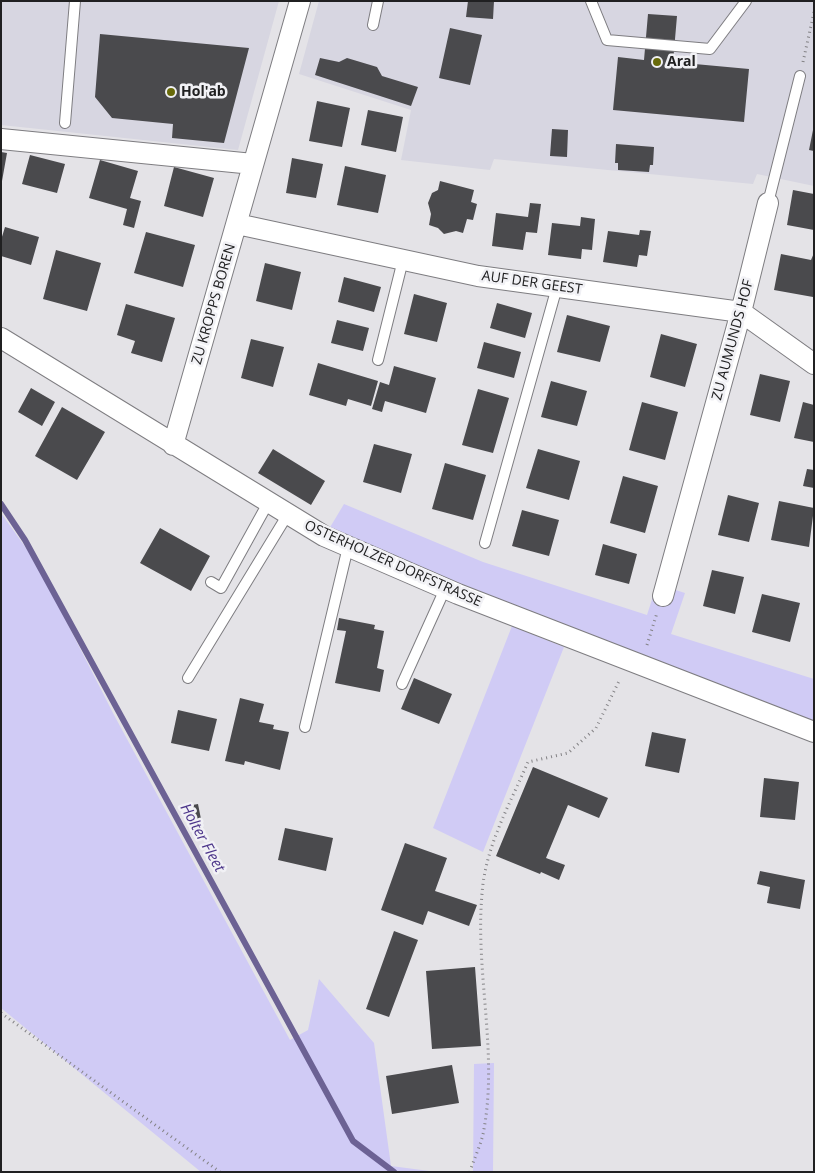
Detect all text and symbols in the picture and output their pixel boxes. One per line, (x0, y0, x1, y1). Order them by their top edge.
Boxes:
place label: Aral (667, 54, 696, 70)
marker: Aral (651, 56, 663, 68)
place label: Hol'ab (181, 84, 226, 100)
marker: Hol'ab (165, 86, 177, 98)
street label: ZU KROPPS BOREN (189, 242, 239, 366)
street label: AUF DER GEEST (481, 268, 583, 298)
street label: ZU AUMUNDS HOF (709, 278, 757, 402)
street label: OSTERHOLZER DORFSTRASSE (302, 517, 484, 611)
water label: Holter Fleet (176, 801, 228, 875)

